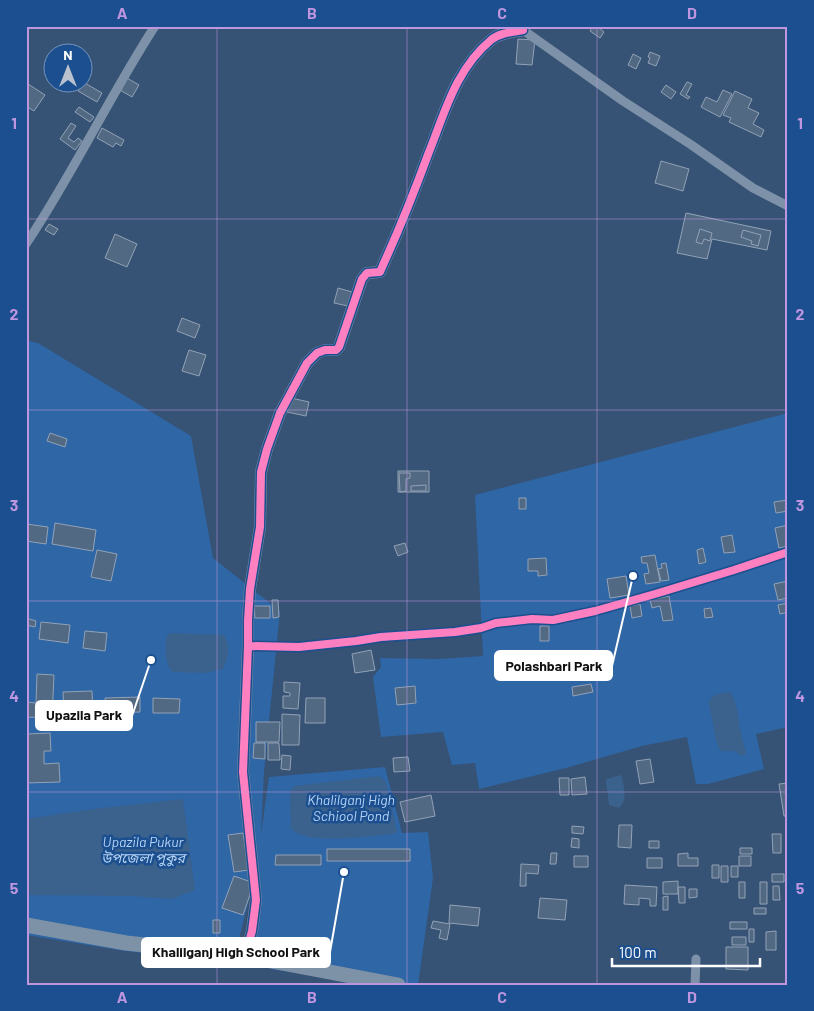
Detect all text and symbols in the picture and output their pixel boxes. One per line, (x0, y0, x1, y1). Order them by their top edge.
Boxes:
text: A (117, 3, 128, 22)
text: B (307, 3, 317, 22)
text: C (497, 3, 507, 22)
text: D (687, 3, 697, 22)
north arrow (42, 42, 92, 92)
text: N (63, 46, 73, 63)
text: 1 (11, 113, 17, 132)
text: 1 (797, 113, 803, 132)
text: 2 (10, 304, 19, 323)
text: 2 (796, 304, 805, 323)
text: 3 (10, 495, 18, 514)
text: 3 (796, 495, 804, 514)
callout: Polashbari Park (495, 651, 612, 680)
text: Polashbari Park (506, 657, 603, 674)
text: 4 (9, 686, 19, 705)
text: 4 (795, 686, 805, 705)
callout: Upazila Park (36, 701, 132, 730)
text: Upazila Park (46, 706, 123, 723)
water label: Khalilganj High Schiool Pond (307, 791, 395, 824)
water label: Upazila Pukur উপজেলা পুকুর (101, 833, 187, 867)
text: 5 (10, 878, 19, 897)
text: 5 (796, 878, 805, 897)
scale bar (612, 936, 759, 968)
callout: Khalilganj High School Park (142, 938, 330, 967)
text: Khalilganj High School Park (152, 943, 320, 960)
text: 100 m (619, 943, 657, 961)
text: A (117, 987, 128, 1006)
text: B (307, 987, 317, 1006)
text: C (497, 987, 507, 1006)
text: D (687, 987, 697, 1006)

